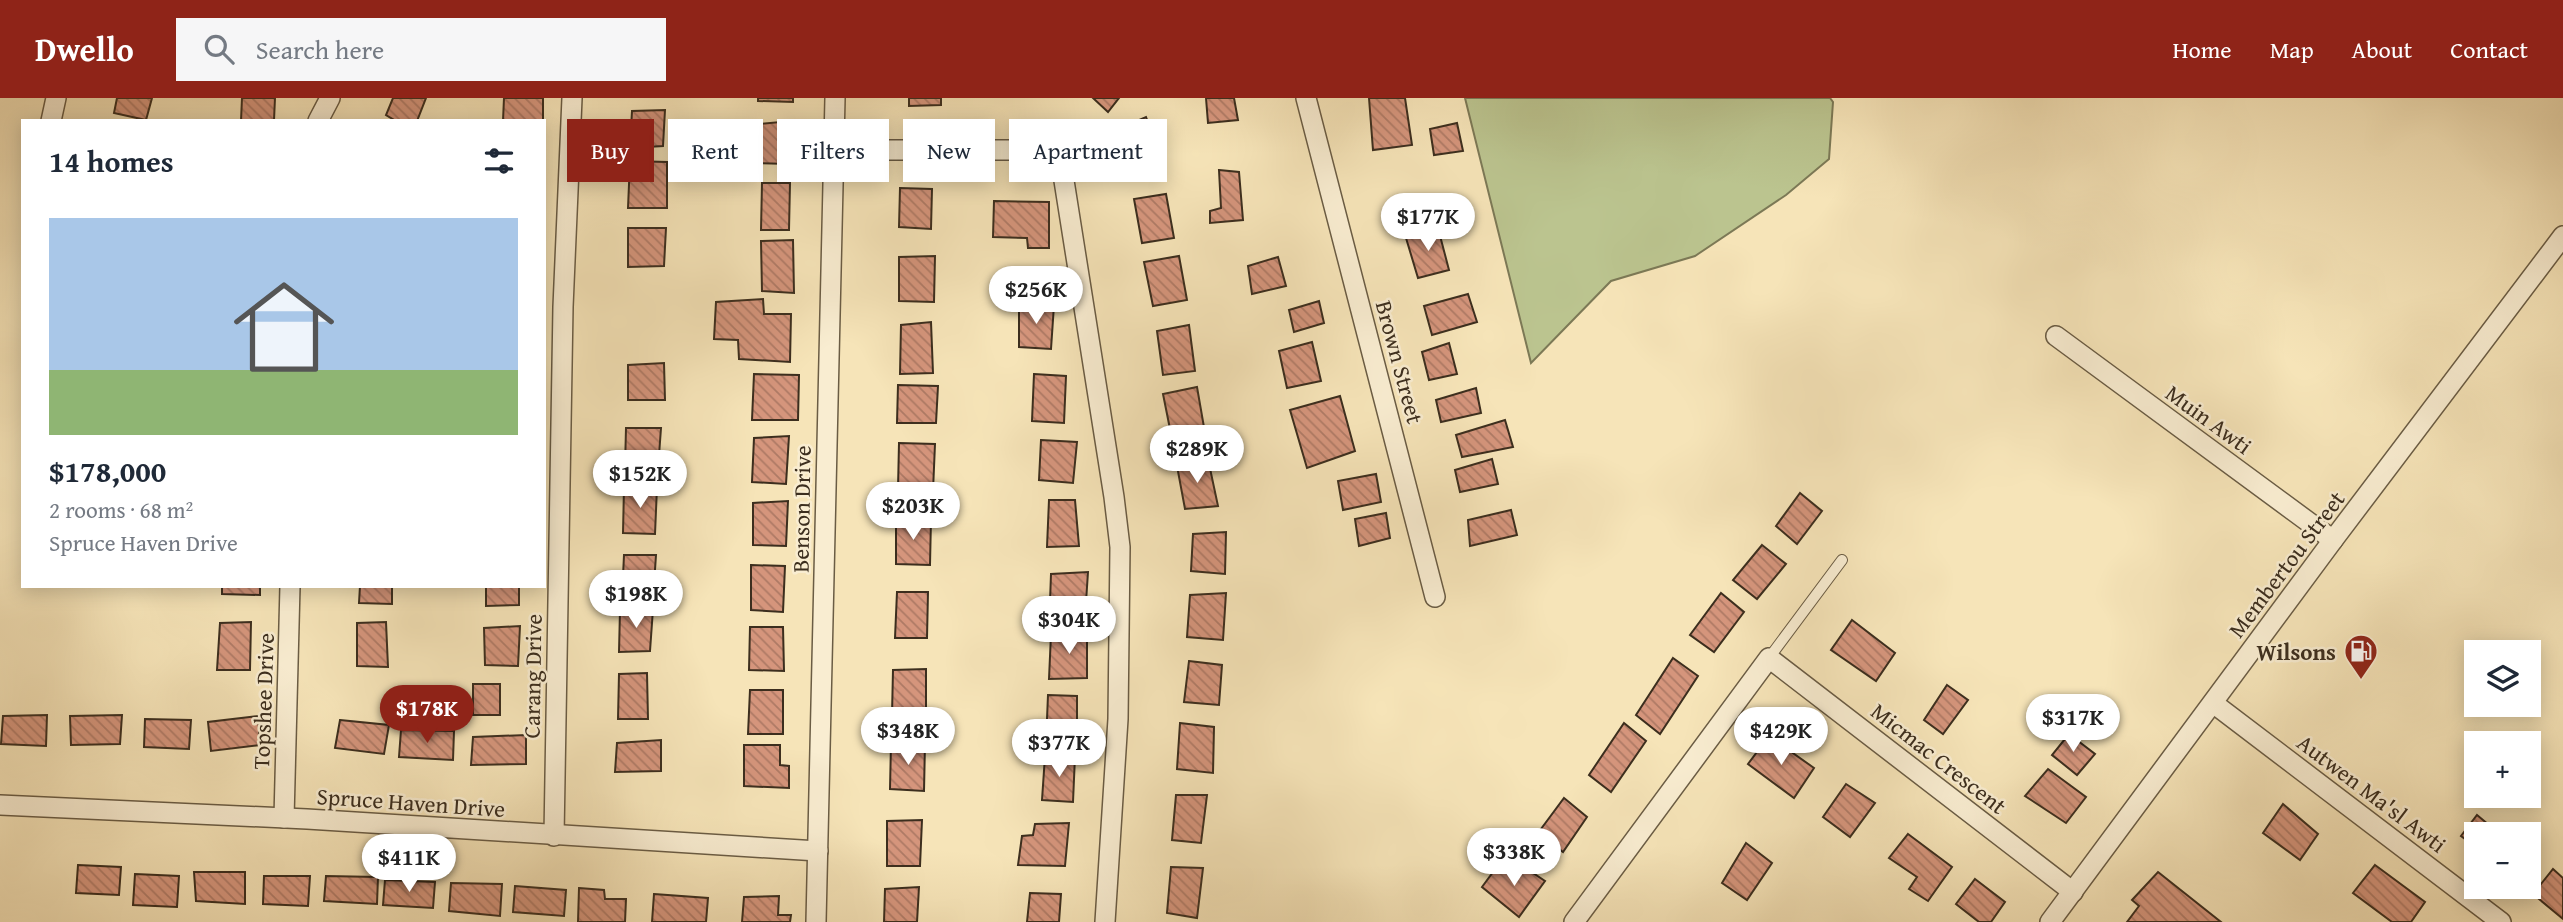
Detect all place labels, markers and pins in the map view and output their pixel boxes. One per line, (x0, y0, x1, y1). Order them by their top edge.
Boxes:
pin: $177K (1379, 194, 1477, 253)
pin: $256K (987, 266, 1085, 326)
pin: $289K (1148, 426, 1246, 485)
pin: $152K (591, 450, 689, 510)
pin: $203K (864, 482, 962, 542)
pin: $198K (587, 570, 685, 630)
pin: $304K (1020, 596, 1118, 656)
fuel station icon: Wilsons (2342, 632, 2380, 681)
place label: Wilsons (2257, 635, 2336, 668)
pin: $178K (378, 686, 476, 745)
pin: $317K (2024, 694, 2122, 754)
pin: $348K (859, 708, 957, 767)
pin: $429K (1732, 708, 1830, 767)
pin: $377K (1010, 720, 1108, 779)
pin: $338K (1465, 828, 1563, 888)
pin: $411K (360, 834, 458, 894)

